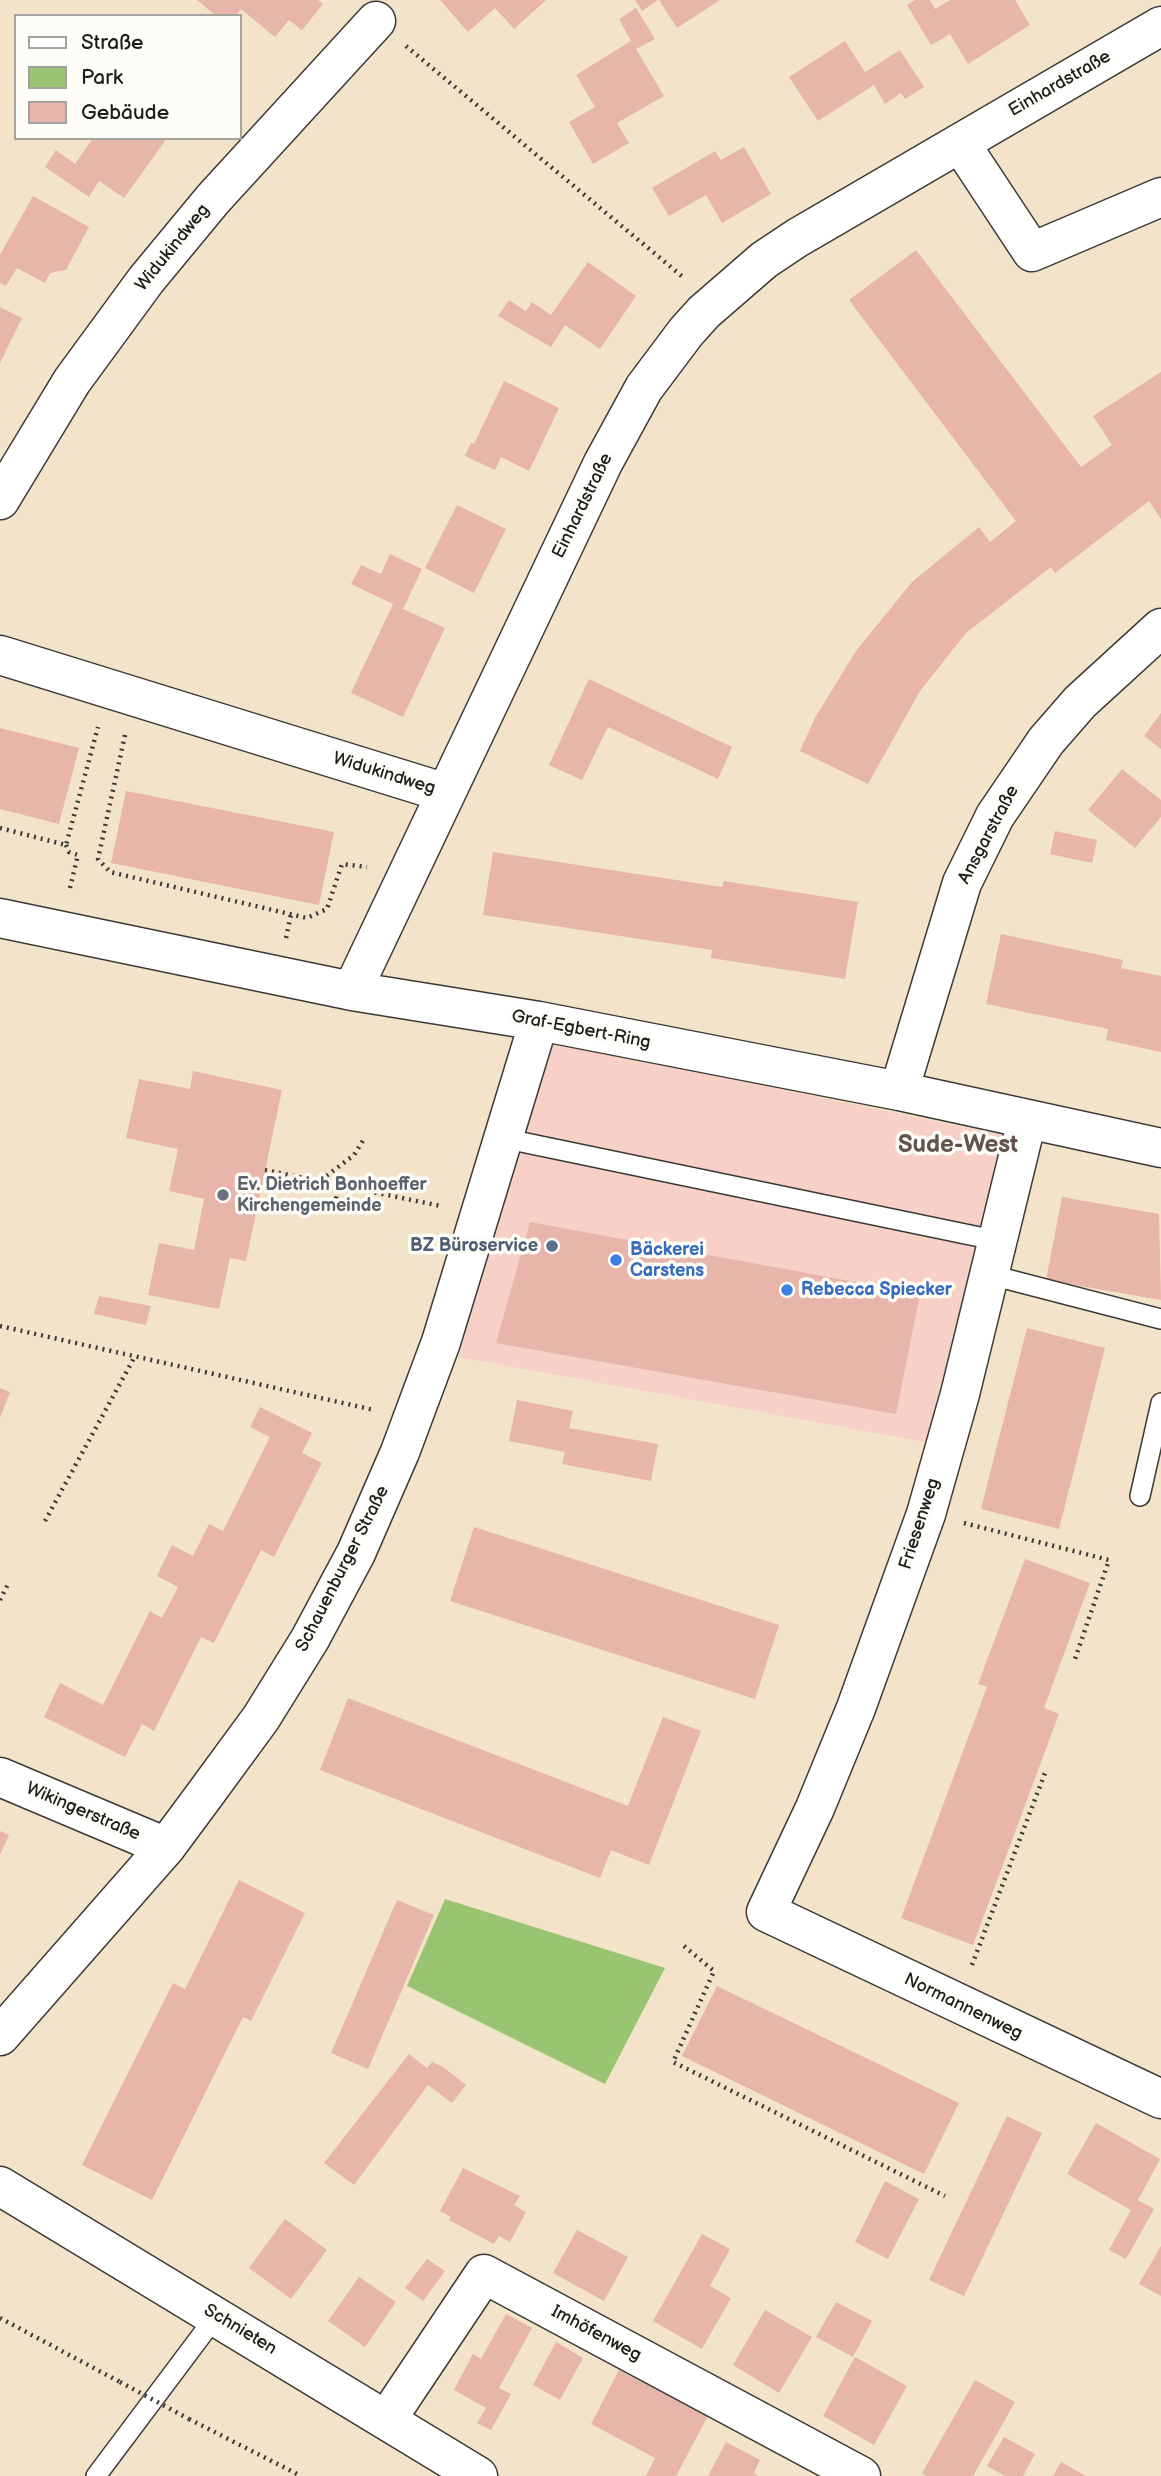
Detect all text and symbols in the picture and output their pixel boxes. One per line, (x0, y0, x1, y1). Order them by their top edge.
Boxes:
legend (14, 14, 242, 140)
text: Straße (81, 30, 143, 55)
street label: Einhardstraße (1005, 46, 1115, 122)
text: Park (81, 65, 123, 90)
text: Gebäude (81, 100, 169, 125)
street label: Widukindweg (131, 200, 215, 296)
street label: Einhardstraße (548, 450, 618, 562)
street label: Widukindweg (330, 748, 438, 800)
street label: Ansgarstraße (954, 782, 1024, 888)
street label: Graf-Egbert-Ring (510, 1006, 652, 1054)
district label: Sude-West (898, 1132, 1018, 1160)
place label: Ev. Dietrich Bonhoeffer Kirchengemeinde (237, 1174, 427, 1216)
marker: Ev. Dietrich Bonhoeffer Kirchengemeinde (215, 1187, 231, 1203)
place label: BZ Büroservice (410, 1235, 538, 1257)
marker: BZ Büroservice (544, 1238, 560, 1254)
place label: Bäckerei Carstens (630, 1239, 704, 1282)
marker: Bäckerei Carstens (608, 1252, 624, 1268)
place label: Rebecca Spiecker (801, 1279, 952, 1301)
marker: Rebecca Spiecker (779, 1282, 795, 1298)
street label: Friesenweg (895, 1476, 945, 1572)
street label: Schauenburger Straße (292, 1482, 394, 1656)
street label: Wikingerstraße (23, 1778, 143, 1846)
street label: Normannenweg (900, 1969, 1026, 2045)
street label: Schnieten (200, 2300, 280, 2360)
street label: Imhöfenweg (547, 2301, 645, 2367)

